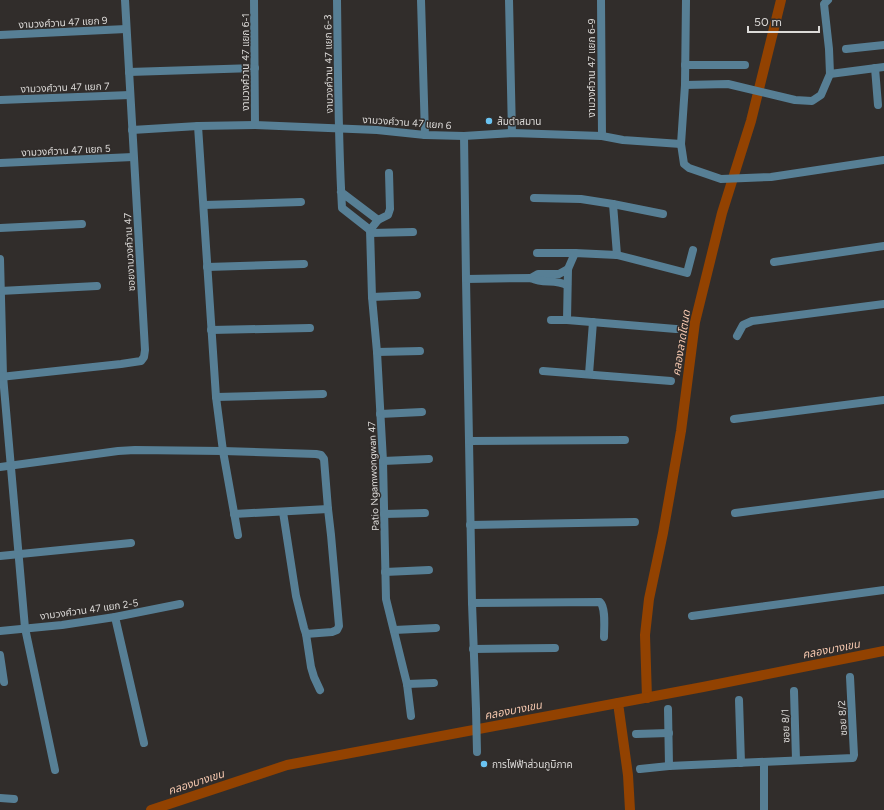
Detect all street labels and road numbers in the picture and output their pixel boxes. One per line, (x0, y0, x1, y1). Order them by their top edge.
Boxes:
street label: งามวงศ์วาน 47 แยก 6-1 (239, 13, 252, 111)
street label: งามวงศ์วาน 47 แยก 9 (18, 14, 108, 31)
street label: งามวงศ์วาน 47 แยก 6-3 (321, 14, 336, 114)
street label: งามวงศ์วาน 47 แยก 6-9 (585, 18, 598, 118)
street label: งามวงศ์วาน 47 แยก 7 (20, 79, 110, 96)
street label: งามวงศ์วาน 47 แยก 6 (362, 113, 452, 132)
street label: งามวงศ์วาน 47 แยก 5 (21, 142, 111, 159)
street label: ซอยงามวงศ์วาน 47 (121, 212, 138, 292)
street label: Patio Ngamwongwan 47 (365, 420, 382, 531)
street label: งามวงศ์วาน 47 แยก 2-5 (39, 596, 139, 623)
street label: ซอย 8/2 (835, 700, 850, 736)
street label: ซอย 8/1 (778, 709, 793, 743)

